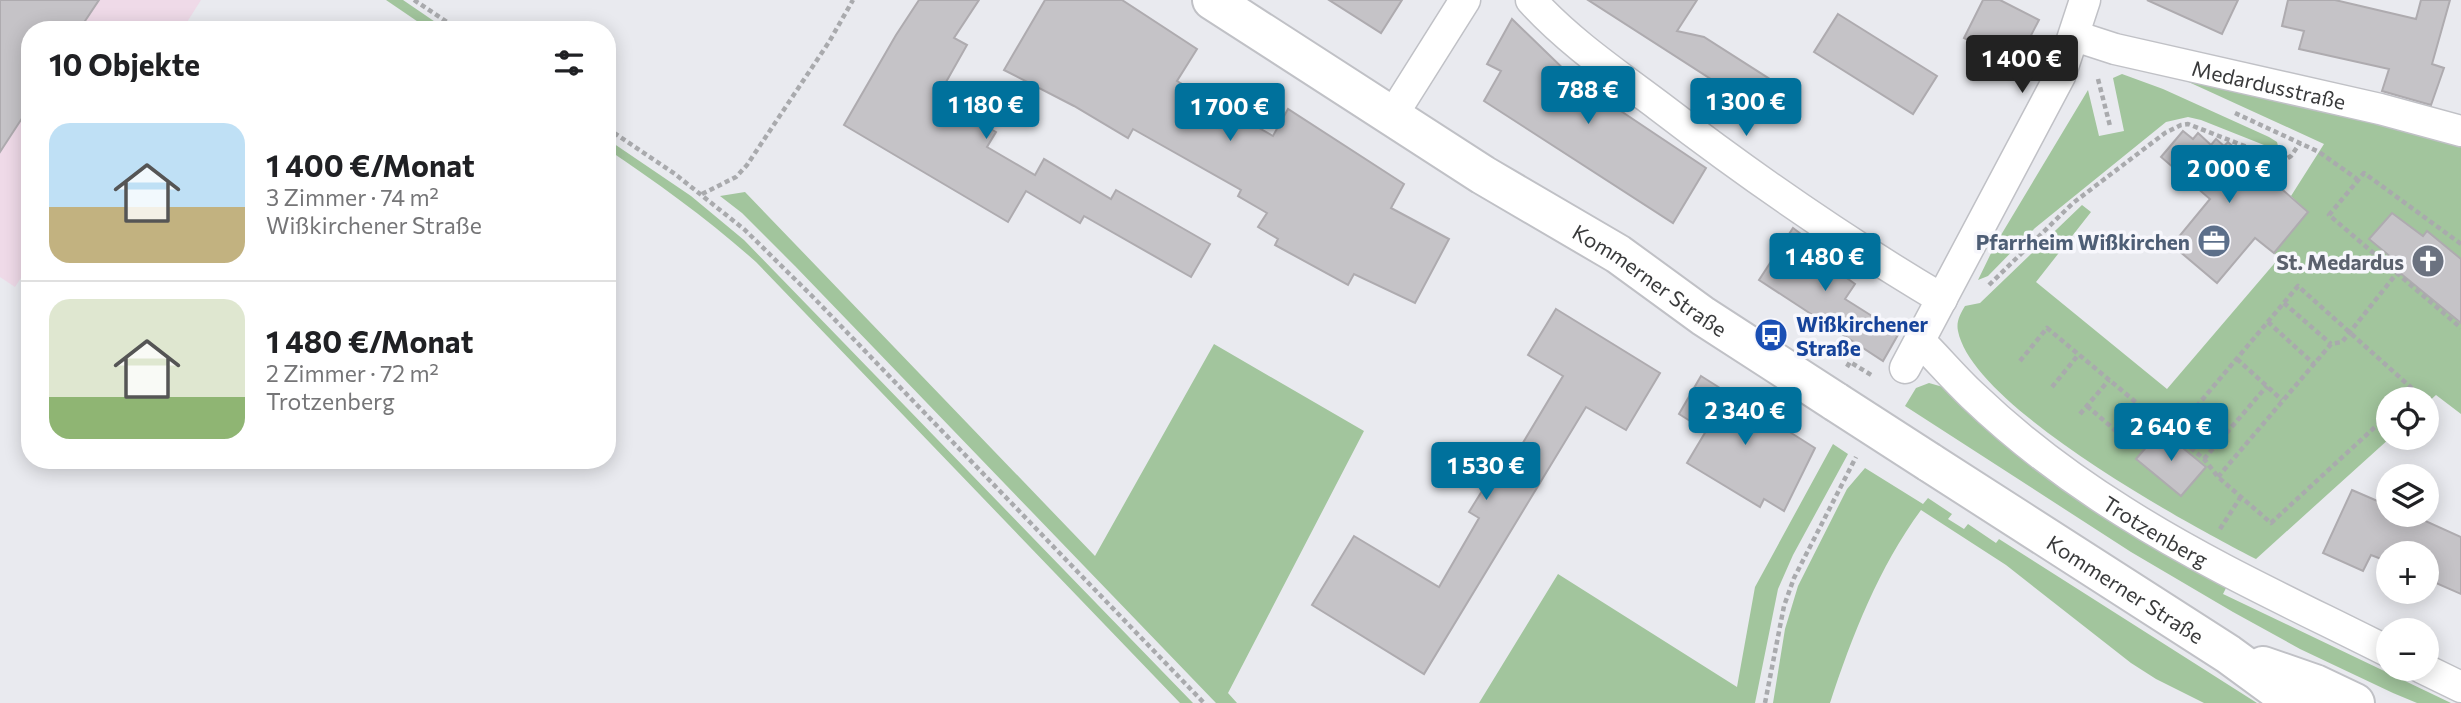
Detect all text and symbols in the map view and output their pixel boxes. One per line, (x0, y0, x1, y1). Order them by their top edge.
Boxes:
pin: 1 400 € (1957, 36, 2087, 95)
icon: filters (550, 44, 588, 82)
text: 1 400 € (1982, 44, 2062, 72)
text: 10 Objekte (49, 45, 200, 82)
street label: Medardusstraße (2190, 54, 2348, 113)
pin: 788 € (1539, 66, 1637, 126)
text: 788 € (1557, 75, 1619, 103)
pin: 1 300 € (1681, 78, 1811, 138)
pin: 1 180 € (921, 82, 1051, 141)
pin: 1 700 € (1165, 83, 1295, 143)
text: 1 300 € (1706, 87, 1786, 115)
text: 1 180 € (948, 90, 1024, 118)
text: 1 700 € (1191, 92, 1269, 120)
text: 1 400 €/Monat (266, 146, 475, 183)
pin: 2 000 € (2164, 146, 2294, 205)
icon: home (105, 151, 189, 235)
text: 2 000 € (2187, 154, 2271, 182)
text: 3 Zimmer · 74 m² (266, 183, 439, 211)
text: Wißkirchener Straße (266, 211, 482, 239)
street label: Kommerner Straße (1569, 218, 1732, 341)
office icon: Pfarrheim Wißkirchen (2195, 222, 2233, 260)
place label: Pfarrheim Wißkirchen (1976, 229, 2190, 254)
pin: 1 480 € (1760, 233, 1890, 293)
text: 1 480 € (1785, 242, 1865, 270)
church icon: St. Medardus (2409, 242, 2447, 280)
place label: St. Medardus (2276, 249, 2404, 274)
place label: Wißkirchener Straße (1796, 311, 1929, 360)
bus stop icon: Wißkirchener Straße (1752, 316, 1790, 354)
text: 1 480 €/Monat (266, 322, 473, 359)
icon: home (105, 327, 189, 411)
text: 2 Zimmer · 72 m² (266, 359, 439, 387)
text: Trotzenberg (266, 387, 395, 415)
map controls (2376, 387, 2439, 681)
button: locate (2376, 387, 2439, 450)
pin: 2 340 € (1680, 388, 1810, 447)
text: 2 340 € (1705, 396, 1785, 424)
pin: 2 640 € (2106, 404, 2236, 463)
text: 2 640 € (2130, 412, 2212, 440)
pin: 1 530 € (1421, 442, 1551, 502)
text: 1 530 € (1447, 451, 1525, 479)
button: layers (2376, 464, 2439, 527)
street label: Trotzenberg (2099, 490, 2213, 571)
street label: Kommerner Straße (2043, 529, 2209, 648)
button: + (2376, 541, 2439, 604)
button: − (2376, 618, 2439, 681)

